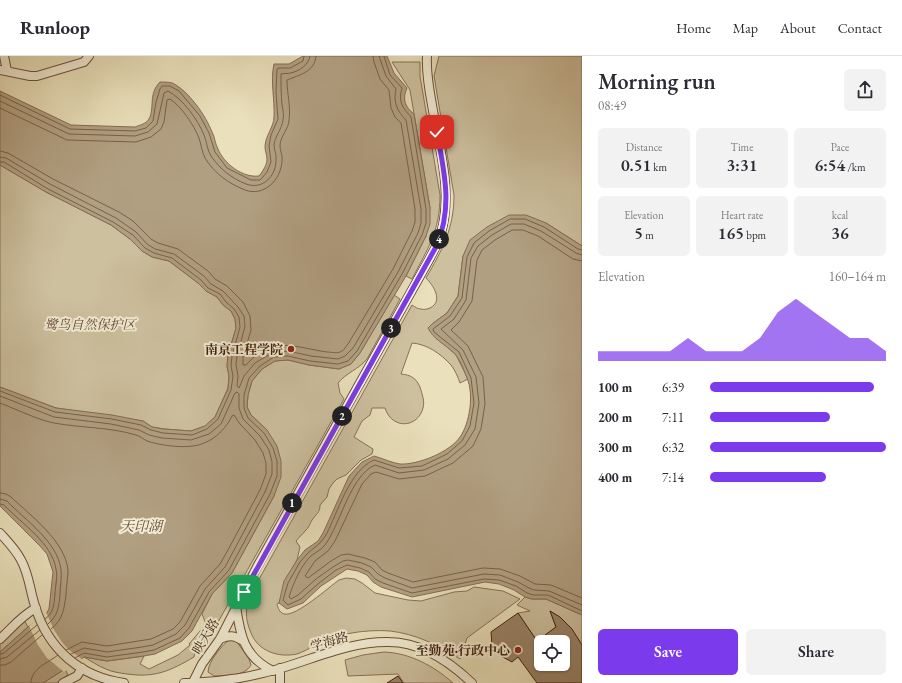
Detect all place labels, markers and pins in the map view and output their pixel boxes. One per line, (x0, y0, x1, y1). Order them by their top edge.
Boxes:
pin (420, 115, 454, 149)
pin: 4 (429, 229, 449, 249)
pin: 3 (381, 318, 401, 338)
place label: 南京工程学院 (205, 341, 283, 358)
marker: 南京工程学院 (286, 344, 296, 354)
pin: 2 (332, 406, 352, 426)
pin: 1 (282, 493, 302, 513)
pin (227, 575, 261, 609)
place label: 至勤苑·行政中心 (416, 642, 510, 659)
marker: 至勤苑·行政中心 (513, 645, 523, 655)

